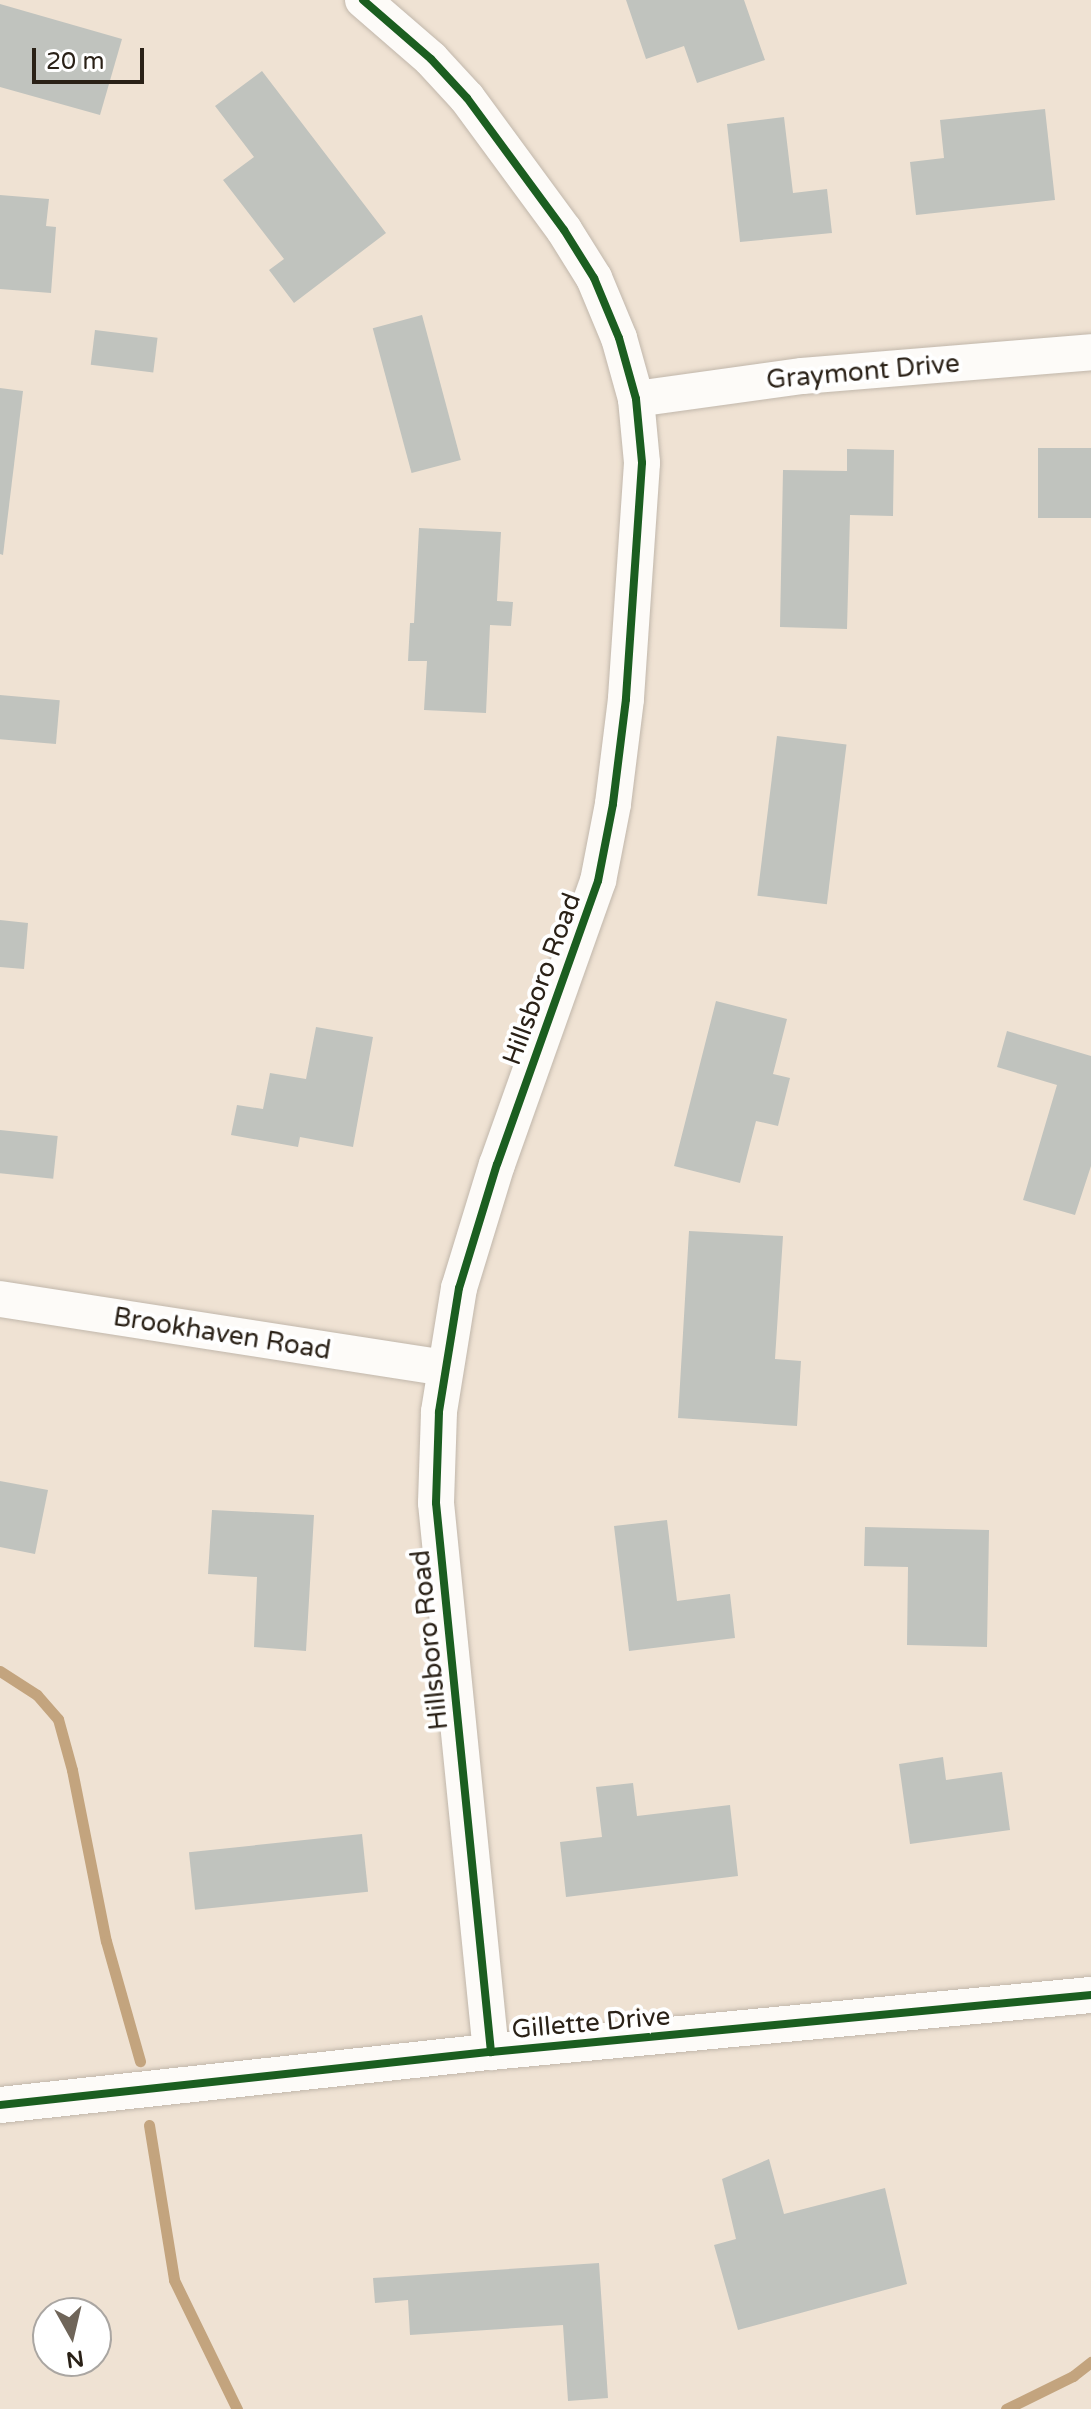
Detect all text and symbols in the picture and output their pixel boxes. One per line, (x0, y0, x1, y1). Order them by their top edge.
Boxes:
scale bar (36, 32, 148, 82)
text: 20 m (46, 47, 104, 76)
street label: Graymont Drive (765, 348, 961, 396)
street label: Hillsboro Road (496, 889, 588, 1069)
street label: Brookhaven Road (111, 1301, 333, 1367)
street label: Hillsboro Road (405, 1548, 455, 1732)
street label: Gillette Drive (510, 2001, 672, 2045)
north arrow (32, 2297, 112, 2377)
text: N (65, 2345, 86, 2373)

